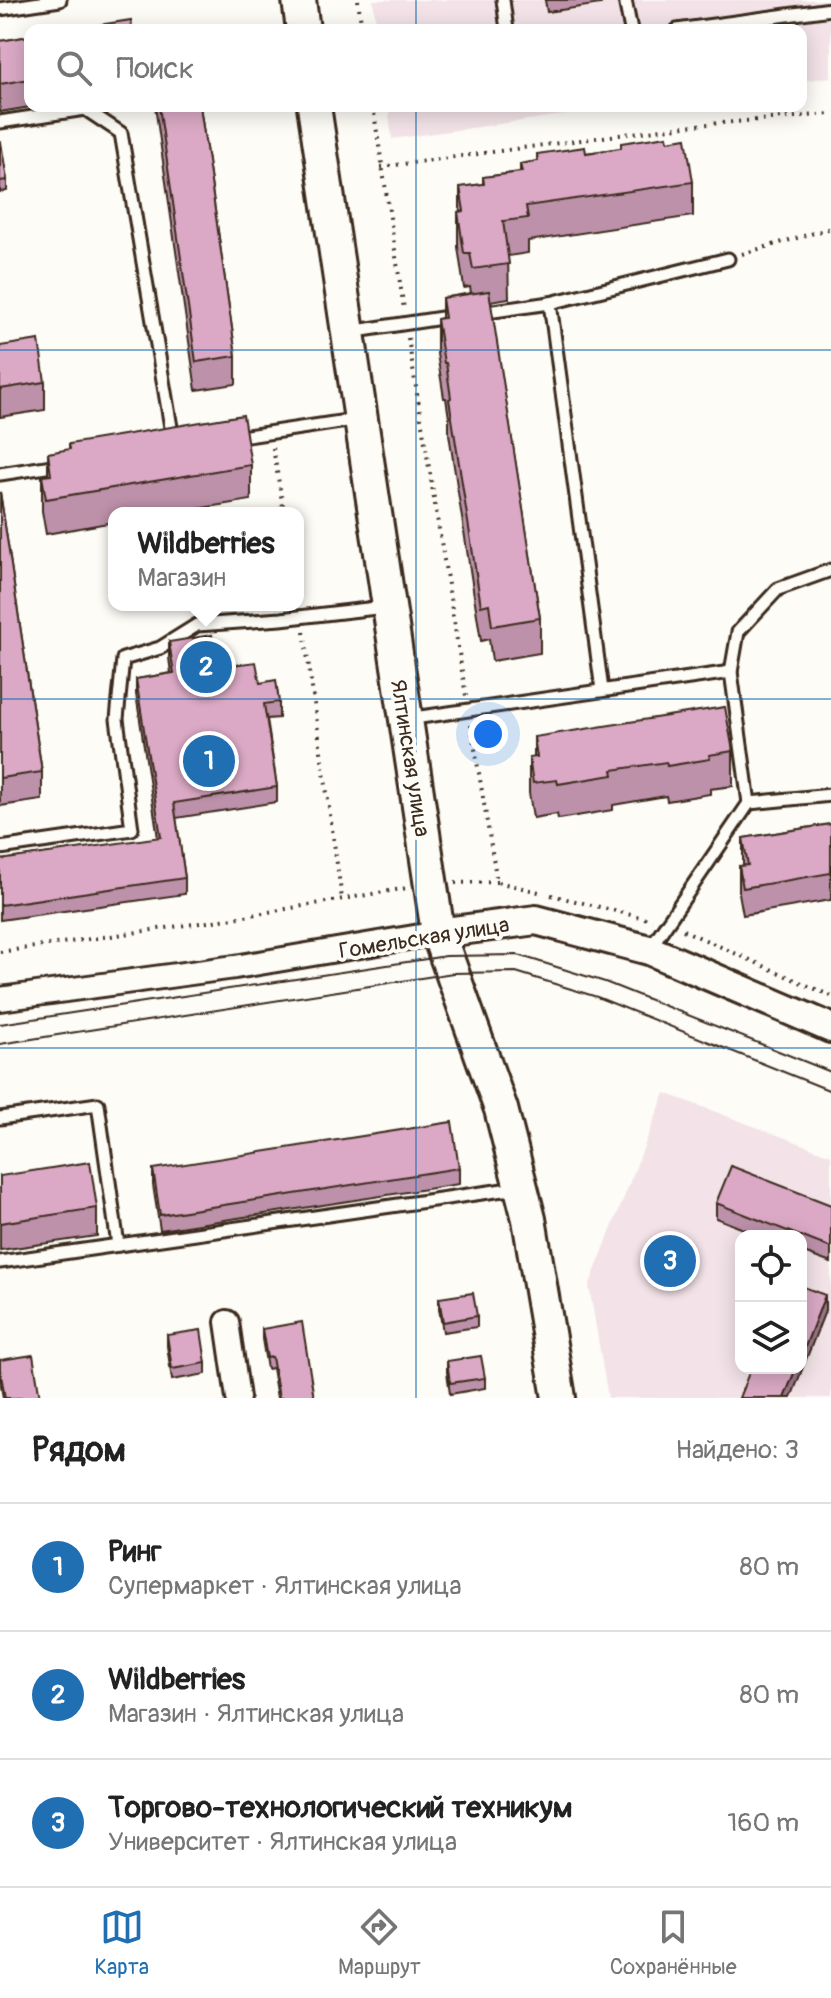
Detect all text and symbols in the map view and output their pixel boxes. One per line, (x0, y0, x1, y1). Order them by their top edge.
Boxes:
search box (24, 24, 807, 112)
icon: search (52, 46, 96, 90)
text: Поиск (116, 50, 194, 87)
popup (108, 507, 304, 611)
text: Wildberries (137, 525, 275, 562)
text: Магазин (137, 562, 226, 594)
pin: 2 (180, 637, 232, 697)
street label: Ялтинская улица (384, 678, 436, 839)
your location (468, 714, 508, 754)
pin: 1 (183, 731, 235, 791)
street label: Гомельская улица (337, 911, 511, 965)
map controls (735, 1230, 807, 1374)
button: locate (735, 1230, 807, 1302)
pin: 3 (644, 1231, 696, 1291)
button: layers (735, 1302, 807, 1374)
text: Рядом (32, 1429, 126, 1472)
text: Найдено: 3 (676, 1434, 799, 1466)
text: Ринг (108, 1533, 161, 1570)
text: 1 (53, 1551, 63, 1583)
text: 80 m (739, 1551, 799, 1583)
text: Супермаркет · Ялтинская улица (108, 1570, 462, 1602)
text: Wildberries (108, 1661, 245, 1698)
text: 2 (51, 1679, 65, 1711)
text: 80 m (739, 1679, 799, 1711)
text: Магазин · Ялтинская улица (108, 1698, 404, 1730)
text: Торгово-технологический техникум (108, 1789, 572, 1826)
text: 3 (51, 1807, 65, 1839)
text: 160 m (727, 1807, 799, 1839)
text: Университет · Ялтинская улица (108, 1826, 457, 1858)
tab: Карта (94, 1905, 149, 1981)
tab: Маршрут (338, 1905, 421, 1981)
tab: Сохранённые (610, 1905, 737, 1981)

